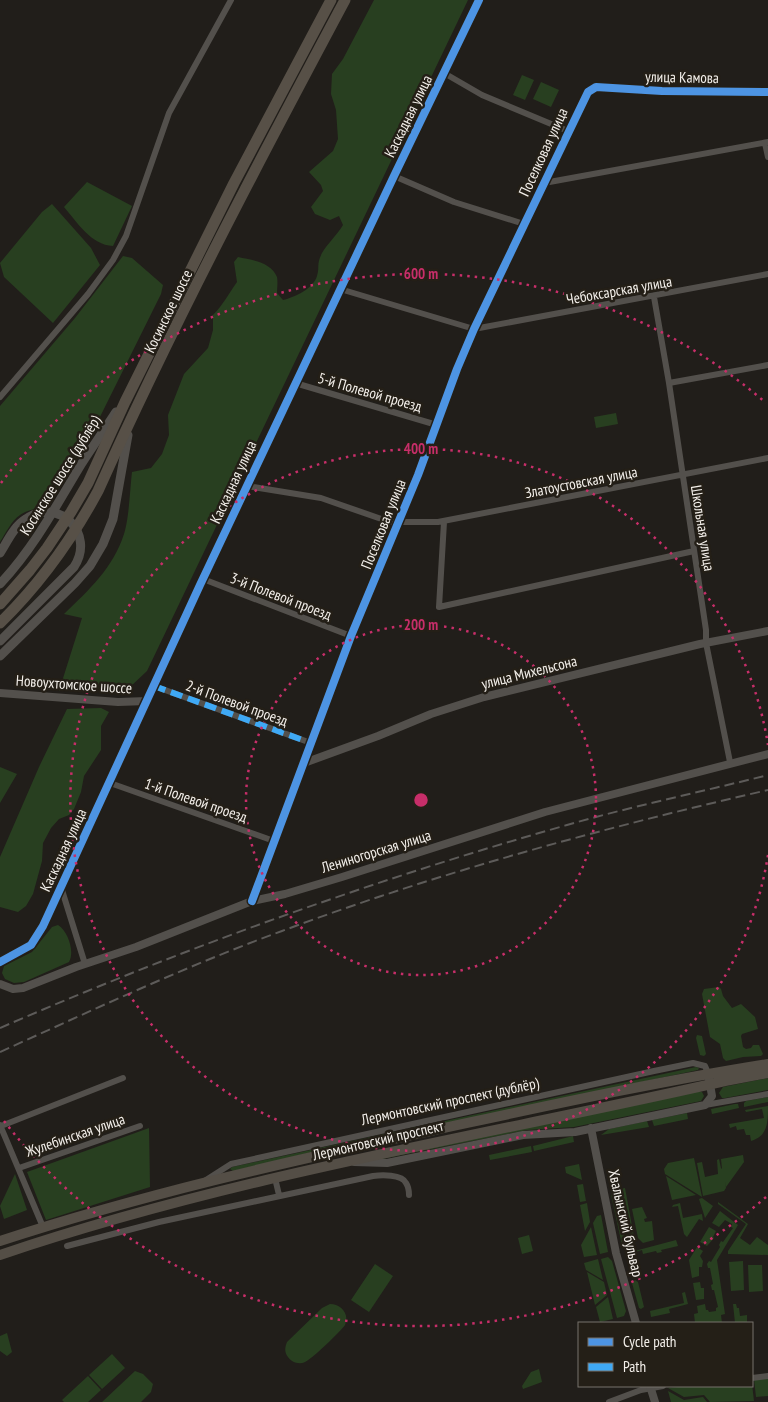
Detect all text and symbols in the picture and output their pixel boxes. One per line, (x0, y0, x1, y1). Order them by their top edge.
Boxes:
street label: улица Камова (645, 67, 719, 87)
street label: Каскадная улица (380, 72, 436, 160)
street label: Поселковая улица (514, 105, 572, 199)
text: 600 m (404, 264, 438, 283)
street label: Косинское шоссе (140, 266, 196, 356)
street label: Чебоксарская улица (565, 271, 673, 309)
street label: 5-й Полевой проезд (316, 368, 425, 416)
street label: Косинское шоссе (дублёр) (15, 411, 105, 539)
street label: Каскадная улица (206, 438, 260, 526)
text: 400 m (404, 439, 438, 458)
street label: Златоустовская улица (523, 462, 639, 502)
street label: Поселковая улица (356, 476, 410, 572)
street label: Школьная улица (687, 484, 719, 572)
street label: 3-й Полевой проезд (227, 568, 335, 624)
text: 200 m (404, 615, 438, 634)
street label: улица Михельсона (479, 651, 579, 693)
street label: Новоухтомское шоссе (15, 670, 133, 698)
street label: 2-й Полевой проезд (183, 676, 291, 730)
street label: 1-й Полевой проезд (142, 774, 250, 827)
centre of rings (412, 791, 430, 809)
street label: Каскадная улица (36, 806, 90, 894)
street label: Лениногорская улица (318, 825, 433, 877)
street label: Лермонтовский проспект (дублёр) (358, 1073, 541, 1129)
street label: Жулебинская улица (22, 1109, 127, 1161)
street label: Лермонтовский проспект (310, 1116, 445, 1165)
street label: Хвалынский бульвар (604, 1167, 648, 1279)
legend (578, 1322, 753, 1387)
text: Cycle path (623, 1332, 676, 1351)
text: Path (623, 1357, 646, 1376)

